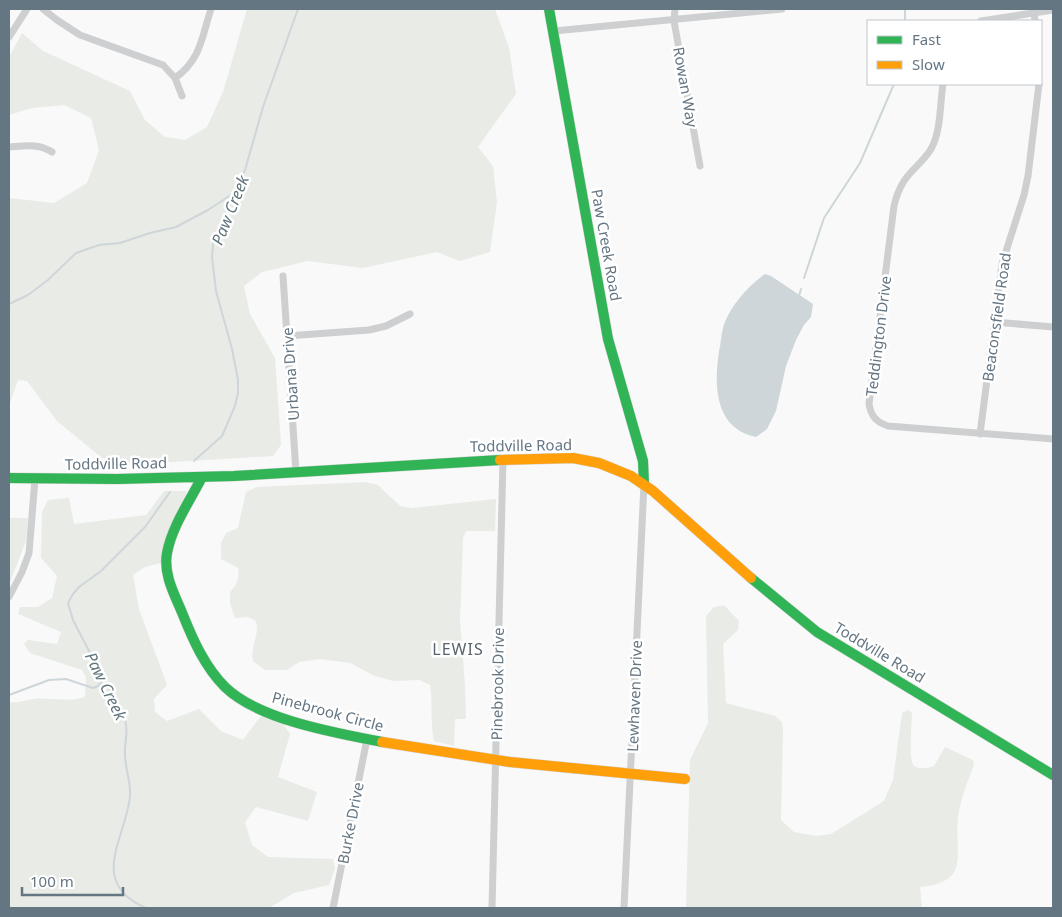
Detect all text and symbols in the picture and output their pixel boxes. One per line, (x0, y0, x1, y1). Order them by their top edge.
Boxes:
legend (867, 20, 1042, 85)
text: Fast (912, 29, 941, 49)
street label: Rowan Way (669, 45, 703, 129)
text: Slow (912, 54, 945, 74)
water label: Paw Creek (206, 171, 254, 248)
street label: Paw Creek Road (587, 187, 627, 303)
street label: Beaconsfield Road (977, 251, 1015, 383)
street label: Teddington Drive (861, 275, 895, 397)
street label: Urbana Drive (277, 327, 303, 421)
street label: Toddville Road (470, 434, 572, 456)
street label: Toddville Road (65, 452, 167, 474)
street label: Toddville Road (831, 617, 929, 687)
street label: Pinebrook Drive (486, 627, 508, 741)
district label: LEWIS (432, 638, 484, 660)
street label: Lewhaven Drive (622, 640, 646, 752)
water label: Paw Creek (80, 648, 132, 725)
street label: Pinebrook Circle (270, 687, 386, 735)
street label: Burke Drive (332, 781, 368, 865)
scale bar (22, 864, 124, 896)
text: 100 m (30, 871, 74, 891)

